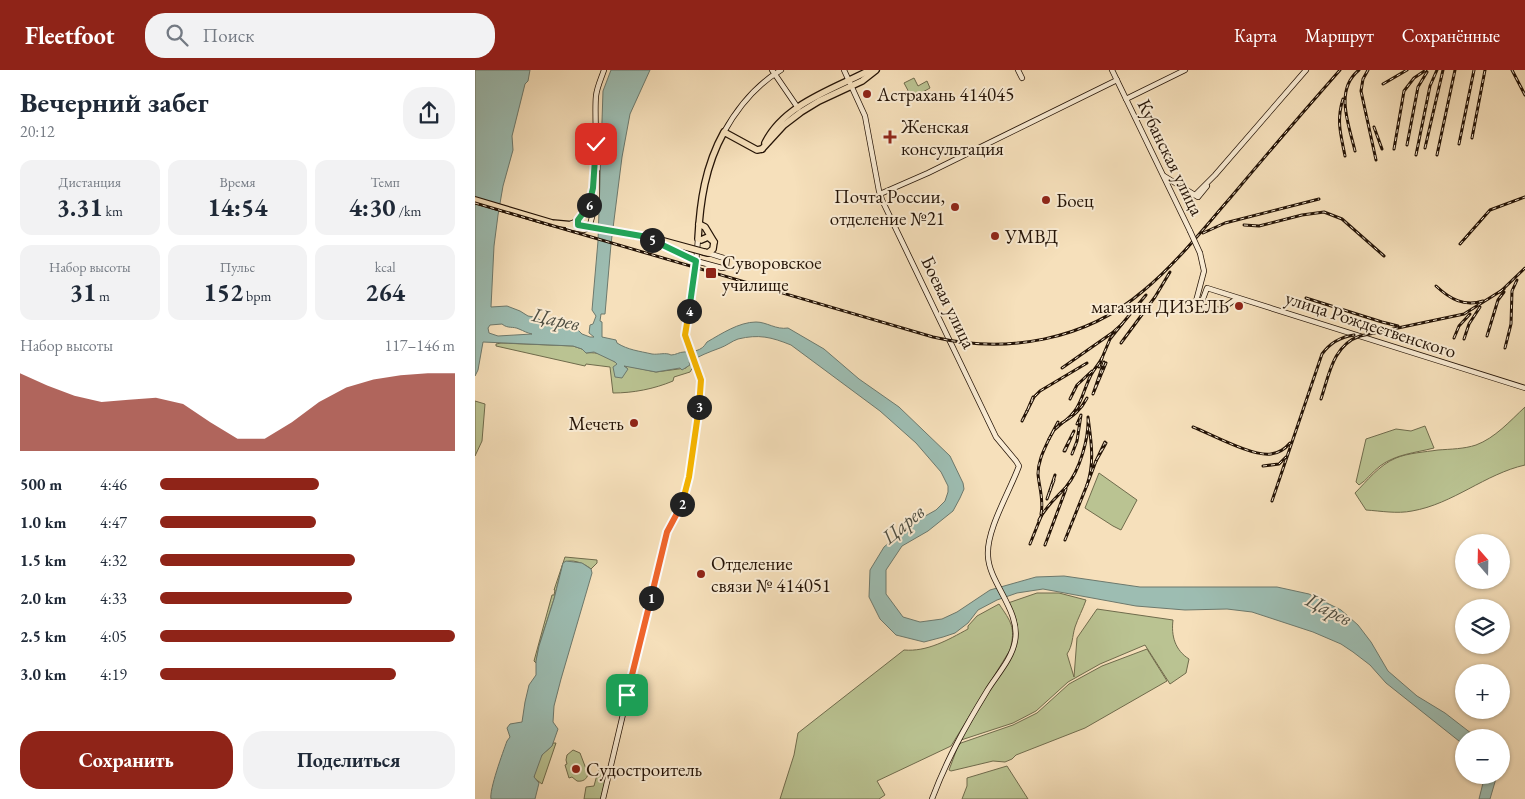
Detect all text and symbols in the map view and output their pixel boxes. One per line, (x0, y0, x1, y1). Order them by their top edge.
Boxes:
search box (145, 13, 495, 58)
text: Fleetfoot (25, 20, 115, 51)
icon: search (163, 21, 191, 49)
text: Поиск (203, 23, 254, 48)
text: Карта (1234, 24, 1277, 47)
text: Маршрут (1305, 24, 1374, 47)
text: Сохранённые (1402, 24, 1500, 47)
place label: Астрахань 414045 (876, 82, 1014, 107)
text: Вечерний забег (20, 84, 209, 120)
button: share (403, 87, 455, 139)
marker: Астрахань 414045 (861, 88, 873, 100)
street label: Кубанская улица (1132, 95, 1210, 220)
place label: Женская консультация (900, 114, 1004, 161)
text: 20:12 (20, 121, 55, 142)
pin (575, 123, 617, 165)
icon: check (582, 130, 610, 158)
marker: Женская консультация (883, 130, 897, 144)
text: Дистанция (59, 173, 121, 191)
text: Время (220, 173, 255, 191)
text: Темп (371, 173, 400, 191)
place label: Почта России, отделение №21 (830, 184, 945, 231)
place label: Боец (1056, 188, 1094, 213)
text: 3.31 (57, 191, 103, 223)
text: 14:54 (208, 191, 267, 223)
text: 4:30 (349, 191, 396, 223)
pin: 6 (577, 192, 601, 218)
marker: Боец (1040, 194, 1052, 206)
text: 6 (586, 196, 593, 214)
marker: Почта России, отделение №21 (949, 201, 961, 213)
text: km (103, 202, 123, 220)
text: /km (396, 202, 421, 220)
place label: УМВД (1004, 224, 1059, 249)
pin: 5 (639, 228, 665, 252)
marker: УМВД (989, 230, 1001, 242)
text: 5 (649, 231, 656, 249)
place label: Суворовское училище (722, 250, 822, 297)
street label: Боевая улица (915, 252, 982, 353)
text: Набор высоты (49, 258, 131, 276)
text: Пульс (220, 258, 255, 276)
text: kcal (375, 258, 396, 276)
marker: Суворовское училище (704, 266, 718, 280)
text: 31 (70, 276, 96, 308)
text: 152 (204, 276, 243, 308)
text: 264 (365, 276, 405, 308)
street label: улица Рождественского (1282, 285, 1460, 364)
text: m (96, 287, 110, 305)
text: bpm (243, 287, 271, 305)
place label: магазин ДИЗЕЛЬ (1091, 294, 1229, 319)
pin: 4 (677, 298, 701, 324)
marker: магазин ДИЗЕЛЬ (1233, 300, 1245, 312)
water label: Царев (529, 301, 583, 337)
text: 4 (686, 302, 693, 320)
text: Набор высоты (20, 335, 113, 356)
text: 117–146 m (384, 335, 455, 356)
pin: 3 (687, 394, 711, 420)
text: 3 (696, 398, 703, 416)
place label: Мечеть (568, 411, 624, 436)
marker: Мечеть (628, 417, 640, 429)
text: 500 m (20, 474, 62, 495)
text: 4:46 (100, 474, 127, 495)
pin: 2 (669, 492, 695, 516)
text: 2 (679, 495, 686, 513)
water label: Царев (875, 498, 930, 550)
text: 1.0 km (20, 512, 66, 533)
text: 4:47 (100, 512, 127, 533)
north arrow (1455, 534, 1510, 589)
map controls (1455, 534, 1510, 784)
text: 1.5 km (20, 550, 66, 571)
text: 4:32 (100, 550, 127, 571)
place label: Отделение связи № 414051 (711, 551, 831, 598)
marker: Отделение связи № 414051 (695, 568, 707, 580)
pin: 1 (639, 586, 663, 610)
water label: Царев (1301, 586, 1357, 632)
text: 2.0 km (20, 588, 66, 609)
text: 4:33 (100, 588, 127, 609)
text: 1 (648, 589, 655, 607)
button: layers (1455, 599, 1510, 654)
text: 2.5 km (20, 626, 66, 647)
text: 4:05 (100, 626, 127, 647)
text: 3.0 km (20, 664, 66, 685)
text: 4:19 (100, 664, 127, 685)
button: + (1455, 664, 1510, 719)
pin (606, 674, 648, 716)
icon: arrive (613, 681, 641, 709)
button: − (1455, 729, 1510, 784)
button: Сохранить (20, 731, 233, 789)
button: Поделиться (243, 731, 455, 789)
place label: Судостроитель (586, 757, 703, 782)
marker: Судостроитель (570, 763, 582, 775)

